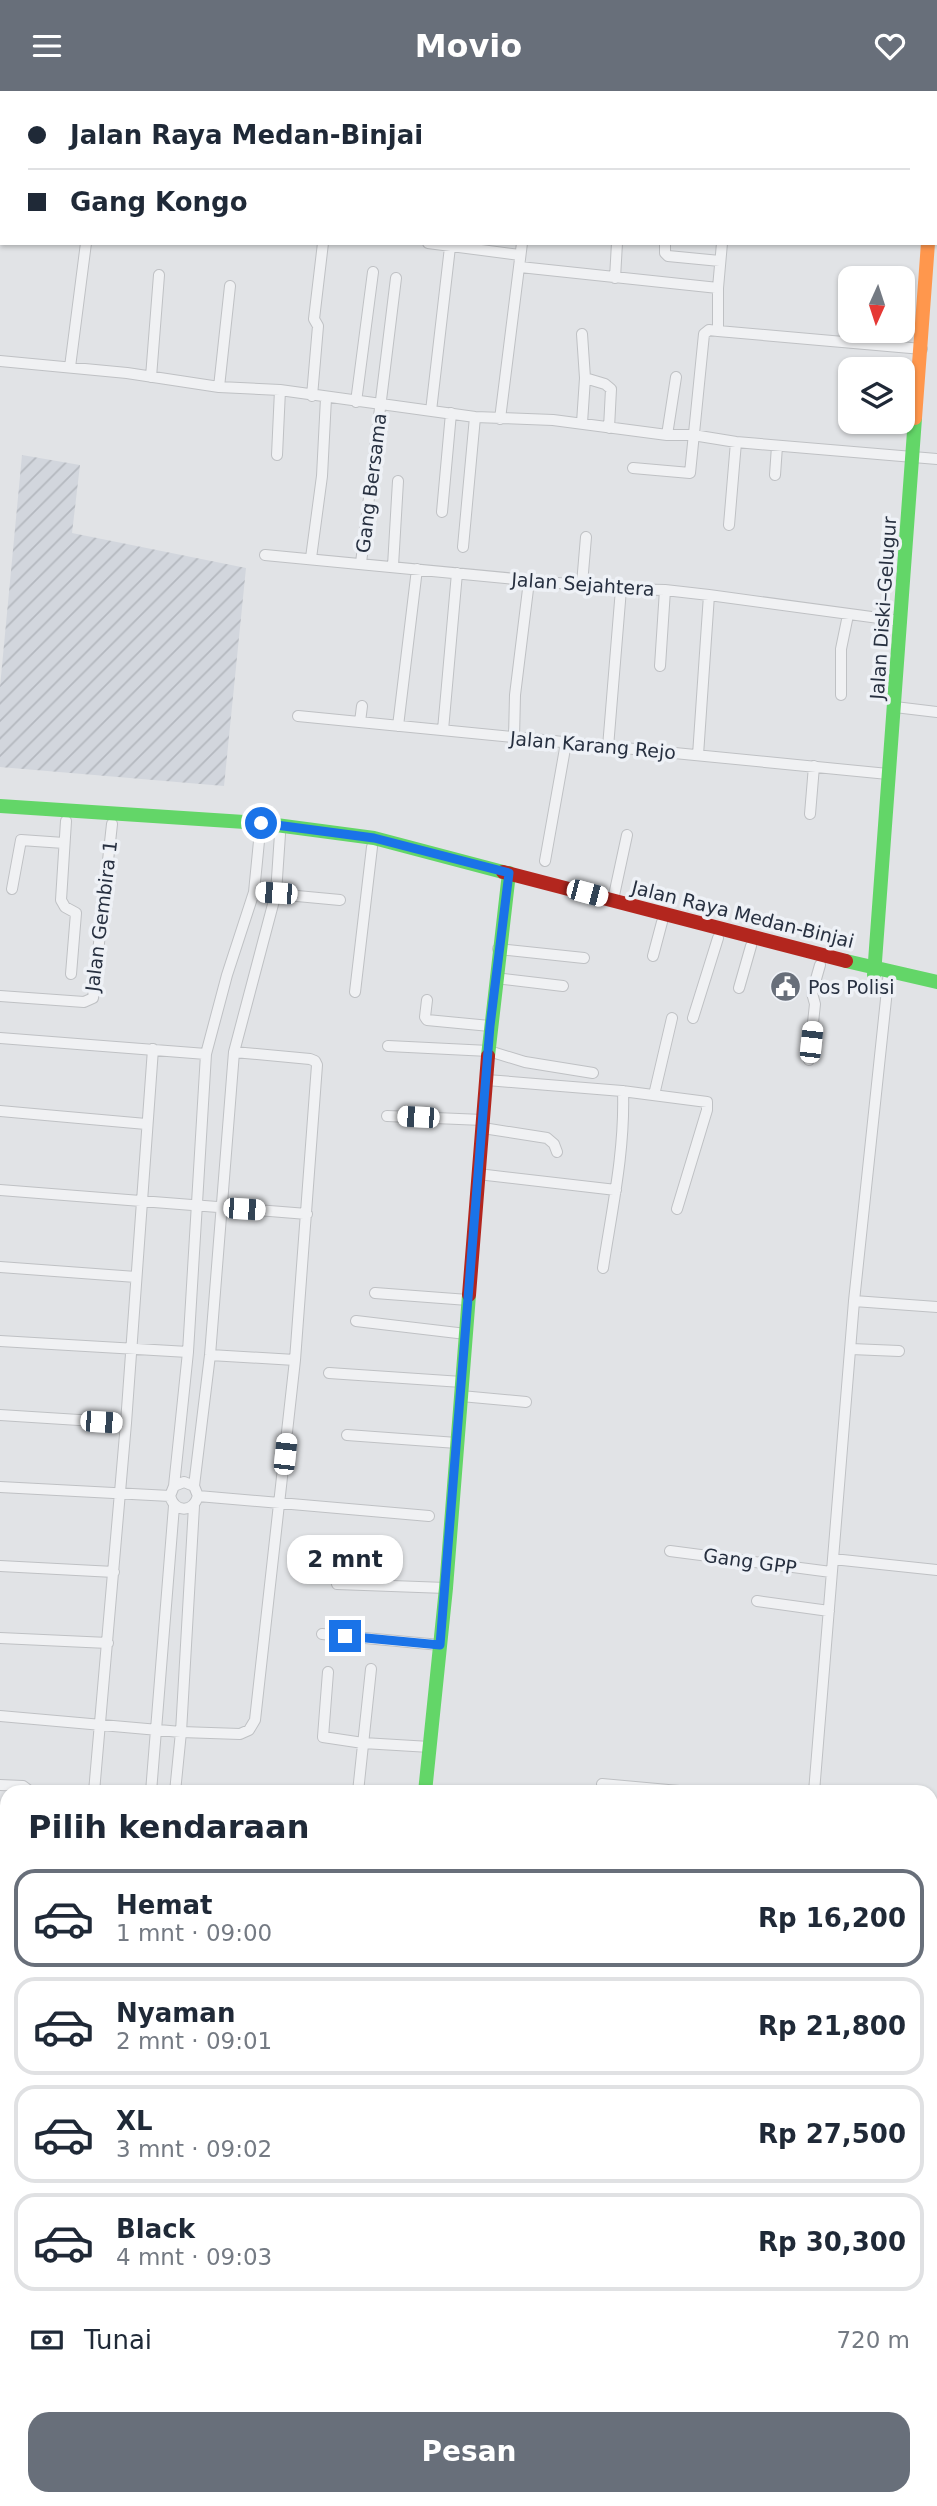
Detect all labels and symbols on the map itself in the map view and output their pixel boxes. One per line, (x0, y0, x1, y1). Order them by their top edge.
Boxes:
north arrow (838, 266, 915, 343)
street label: Gang Bersama (352, 412, 390, 554)
street label: Jalan Diski–Gelugur (866, 516, 900, 701)
street label: Jalan Sejahtera (510, 568, 655, 600)
street label: Jalan Karang Rejo (508, 727, 677, 763)
route start (245, 807, 277, 839)
street label: Jalan Gembira 1 (81, 839, 121, 994)
street label: Jalan Raya Medan-Binjai (629, 875, 856, 952)
car (564, 877, 611, 909)
car (255, 881, 298, 905)
public building icon: Pos Polisi (768, 970, 802, 1004)
place label: Pos Polisi (808, 976, 894, 998)
car (799, 1020, 824, 1064)
car (397, 1105, 440, 1129)
car (223, 1197, 266, 1221)
car (80, 1410, 123, 1434)
car (273, 1432, 298, 1476)
callout: 2 mnt (287, 1535, 403, 1583)
street label: Gang GPP (702, 1544, 798, 1578)
route end (329, 1620, 361, 1652)

